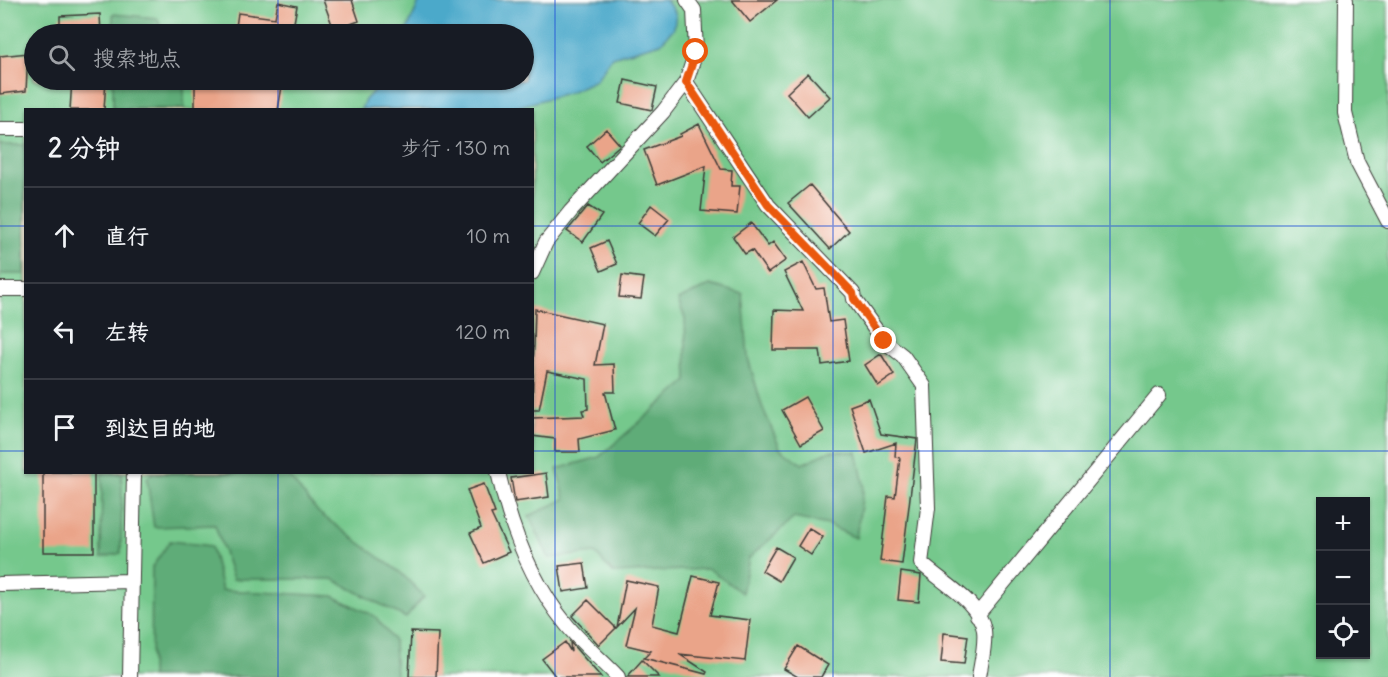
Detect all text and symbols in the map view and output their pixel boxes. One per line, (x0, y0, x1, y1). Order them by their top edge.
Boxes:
search box (24, 24, 534, 90)
route start (682, 38, 708, 64)
icon: search (45, 41, 78, 74)
text: 搜索地点 (93, 44, 181, 72)
text: 2 分钟 (48, 131, 120, 164)
text: 步行 · 130 m (401, 135, 510, 160)
icon: ahead (48, 219, 81, 252)
text: 直行 (105, 222, 149, 250)
text: 10 m (467, 223, 510, 248)
icon: left (48, 315, 81, 348)
text: 左转 (105, 318, 149, 346)
text: 120 m (456, 319, 510, 344)
route end (870, 327, 896, 353)
icon: arrive (48, 411, 81, 444)
text: 到达目的地 (105, 414, 215, 442)
map controls (1316, 497, 1370, 659)
button: + (1316, 497, 1370, 551)
button: − (1316, 551, 1370, 605)
button: locate (1316, 605, 1370, 659)

